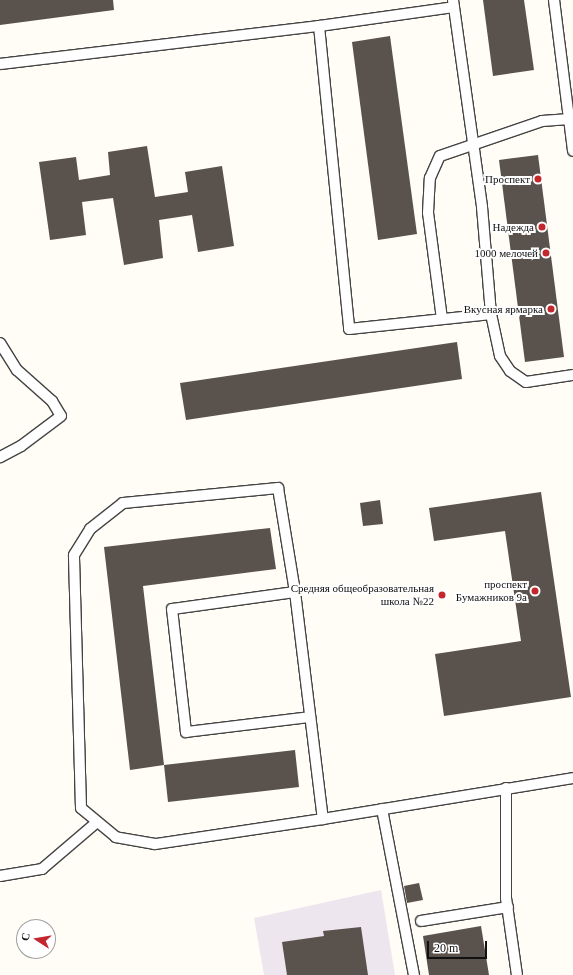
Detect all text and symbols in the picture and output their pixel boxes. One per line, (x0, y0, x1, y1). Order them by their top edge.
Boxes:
place label: Проспект (485, 172, 530, 186)
marker: Проспект (533, 174, 543, 184)
place label: Надежда (493, 220, 534, 234)
marker: Надежда (537, 222, 547, 232)
place label: 1000 мелочей (474, 246, 538, 260)
marker: 1000 мелочей (541, 248, 551, 258)
place label: Вкусная ярмарка (464, 302, 543, 316)
marker: Вкусная ярмарка (546, 304, 556, 314)
place label: проспект Бумажников 9а (456, 578, 527, 604)
place label: Средняя общеобразовательная школа №22 (291, 582, 434, 608)
marker: проспект Бумажников 9а (530, 586, 540, 596)
marker: Средняя общеобразовательная школа №22 (437, 590, 447, 600)
north arrow (16, 919, 56, 959)
text: С (19, 932, 32, 942)
scale bar (429, 933, 489, 959)
text: 20 m (434, 941, 458, 955)

